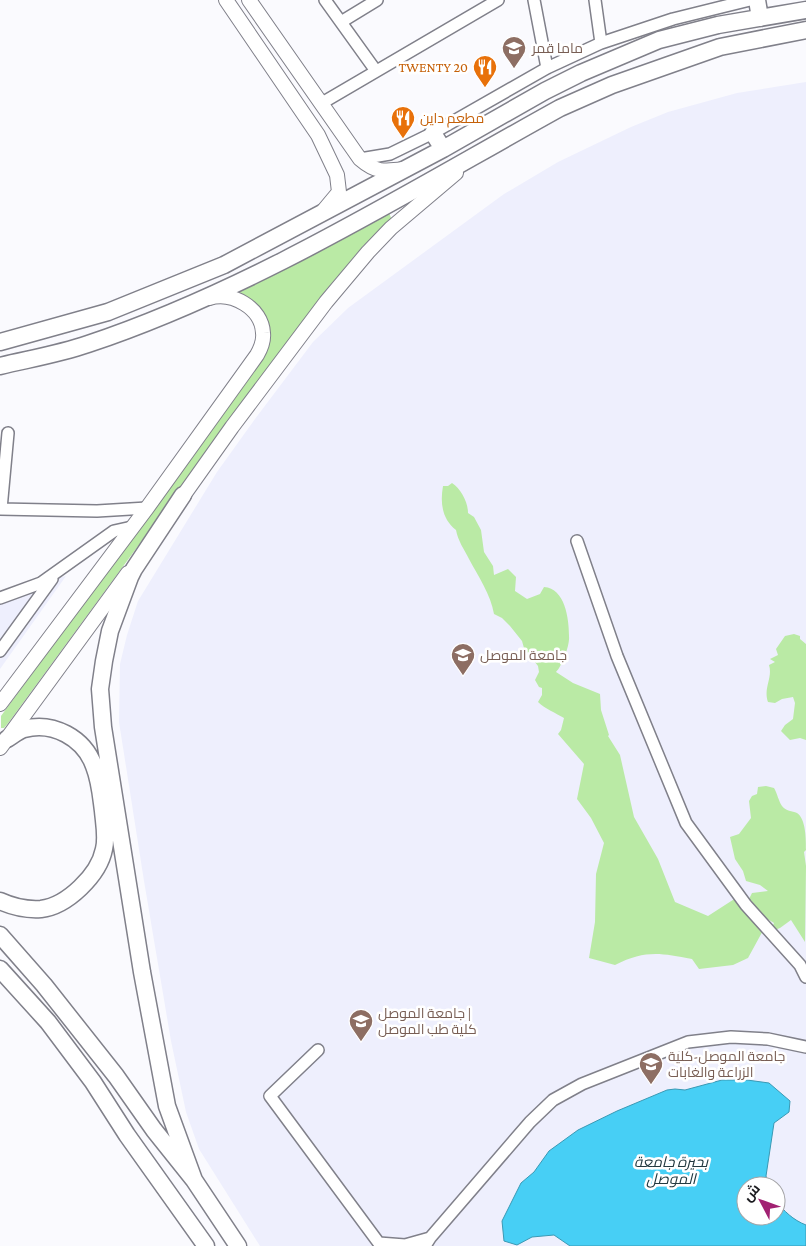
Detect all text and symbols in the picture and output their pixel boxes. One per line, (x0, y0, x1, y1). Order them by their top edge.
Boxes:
school or university icon: ماما قمر (501, 35, 527, 69)
place label: ماما قمر (531, 40, 583, 56)
restaurant icon: TWENTY 20 (472, 54, 498, 88)
place label: TWENTY 20 (398, 59, 468, 75)
restaurant icon: مطعم داين (390, 105, 416, 139)
place label: مطعم داين (420, 110, 484, 128)
school or university icon: جامعة الموصل (450, 642, 476, 676)
place label: جامعة الموصل (480, 647, 567, 663)
place label: جامعة الموصل | كلية طب الموصل (378, 1005, 477, 1037)
school or university icon: جامعة الموصل | كلية طب الموصل (348, 1008, 374, 1042)
place label: جامعة الموصل-كلية الزراعة والغابات (668, 1048, 785, 1080)
school or university icon: جامعة الموصل-كلية الزراعة والغابات (638, 1051, 664, 1085)
water label: بحيرة جامعة الموصل (634, 1154, 709, 1188)
north arrow (736, 1176, 786, 1226)
text: ش (739, 1180, 764, 1205)

